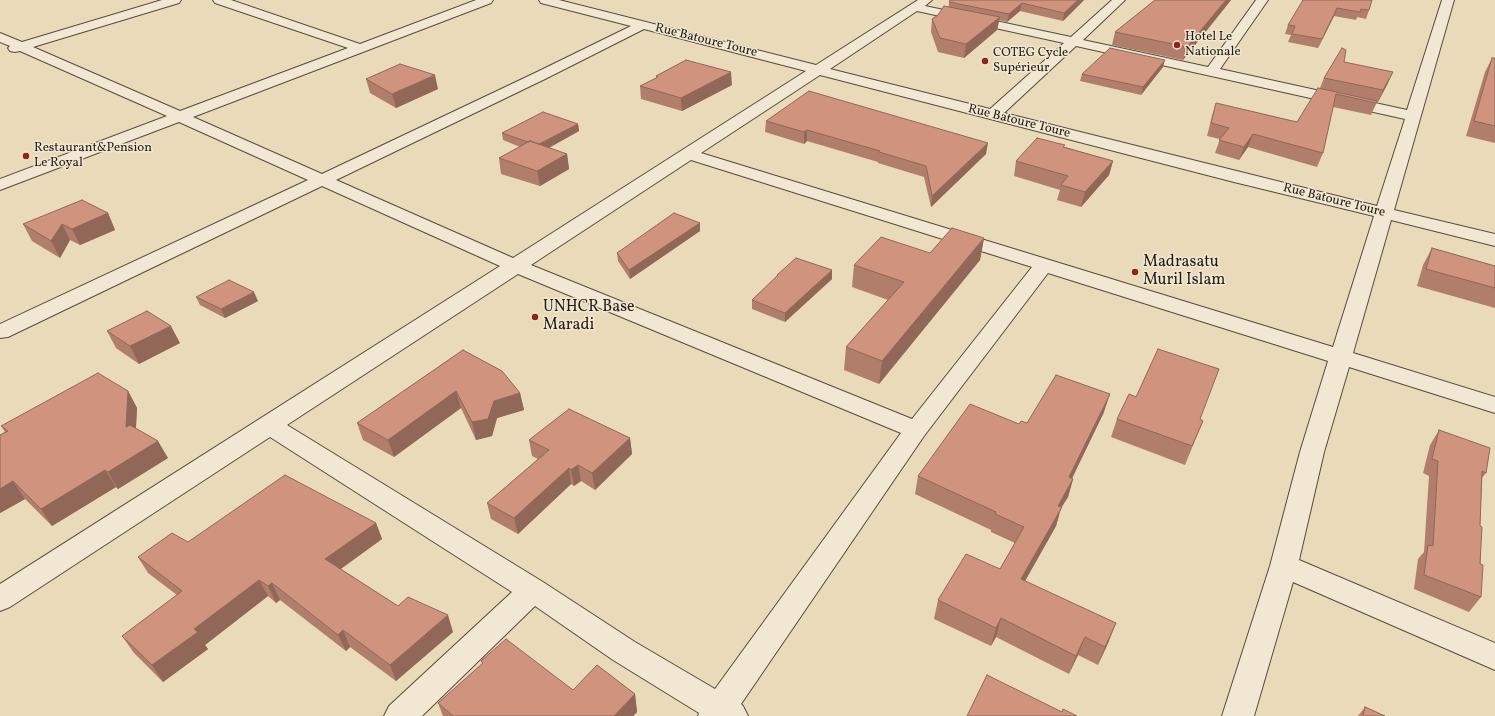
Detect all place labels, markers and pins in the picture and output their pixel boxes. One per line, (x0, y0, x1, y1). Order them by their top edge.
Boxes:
place label: Hotel Le Nationale (1185, 30, 1241, 61)
marker: Hotel Le Nationale (1172, 40, 1182, 50)
place label: COTEG Cycle Supérieur (993, 46, 1068, 77)
marker: COTEG Cycle Supérieur (980, 56, 990, 66)
place label: Restaurant&Pension Le Royal (34, 141, 152, 172)
marker: Restaurant&Pension Le Royal (21, 151, 31, 161)
place label: Madrasatu Muril Islam (1143, 253, 1226, 291)
marker: Madrasatu Muril Islam (1130, 267, 1140, 277)
place label: UNHCR Base Maradi (543, 298, 635, 336)
marker: UNHCR Base Maradi (530, 312, 540, 322)

